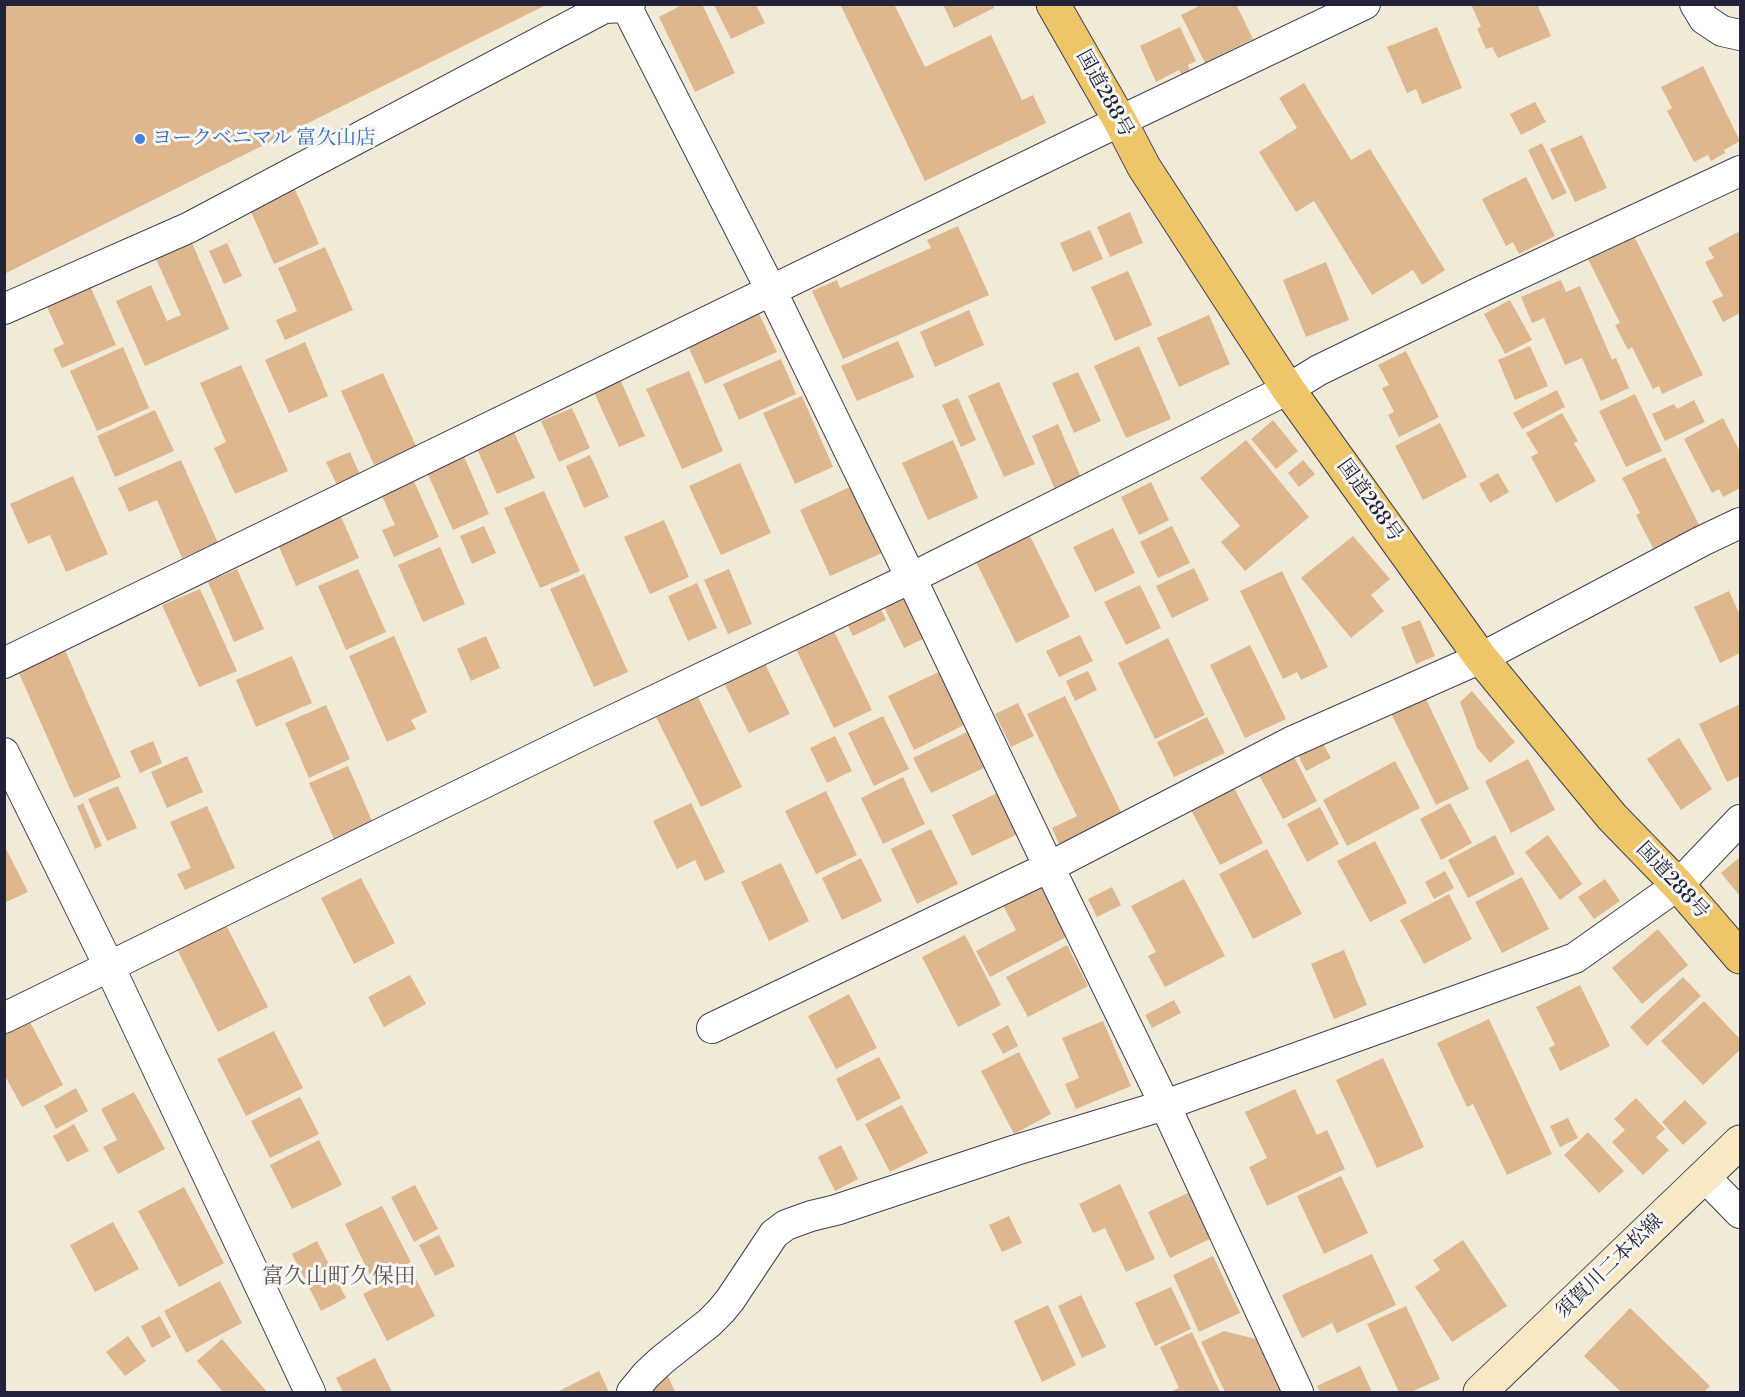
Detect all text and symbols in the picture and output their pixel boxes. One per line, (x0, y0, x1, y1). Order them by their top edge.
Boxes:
street label: 国道288号 (1070, 46, 1138, 142)
place label: ヨークベニマル 富久山店 (152, 127, 376, 151)
marker: ヨークベニマル 富久山店 (133, 132, 147, 146)
street label: 国道288号 (1331, 455, 1407, 547)
street label: 国道288号 (1631, 838, 1713, 924)
street label: 須賀川二本松線 (1551, 1210, 1669, 1324)
district label: 富久山町久保田 (262, 1265, 416, 1291)

